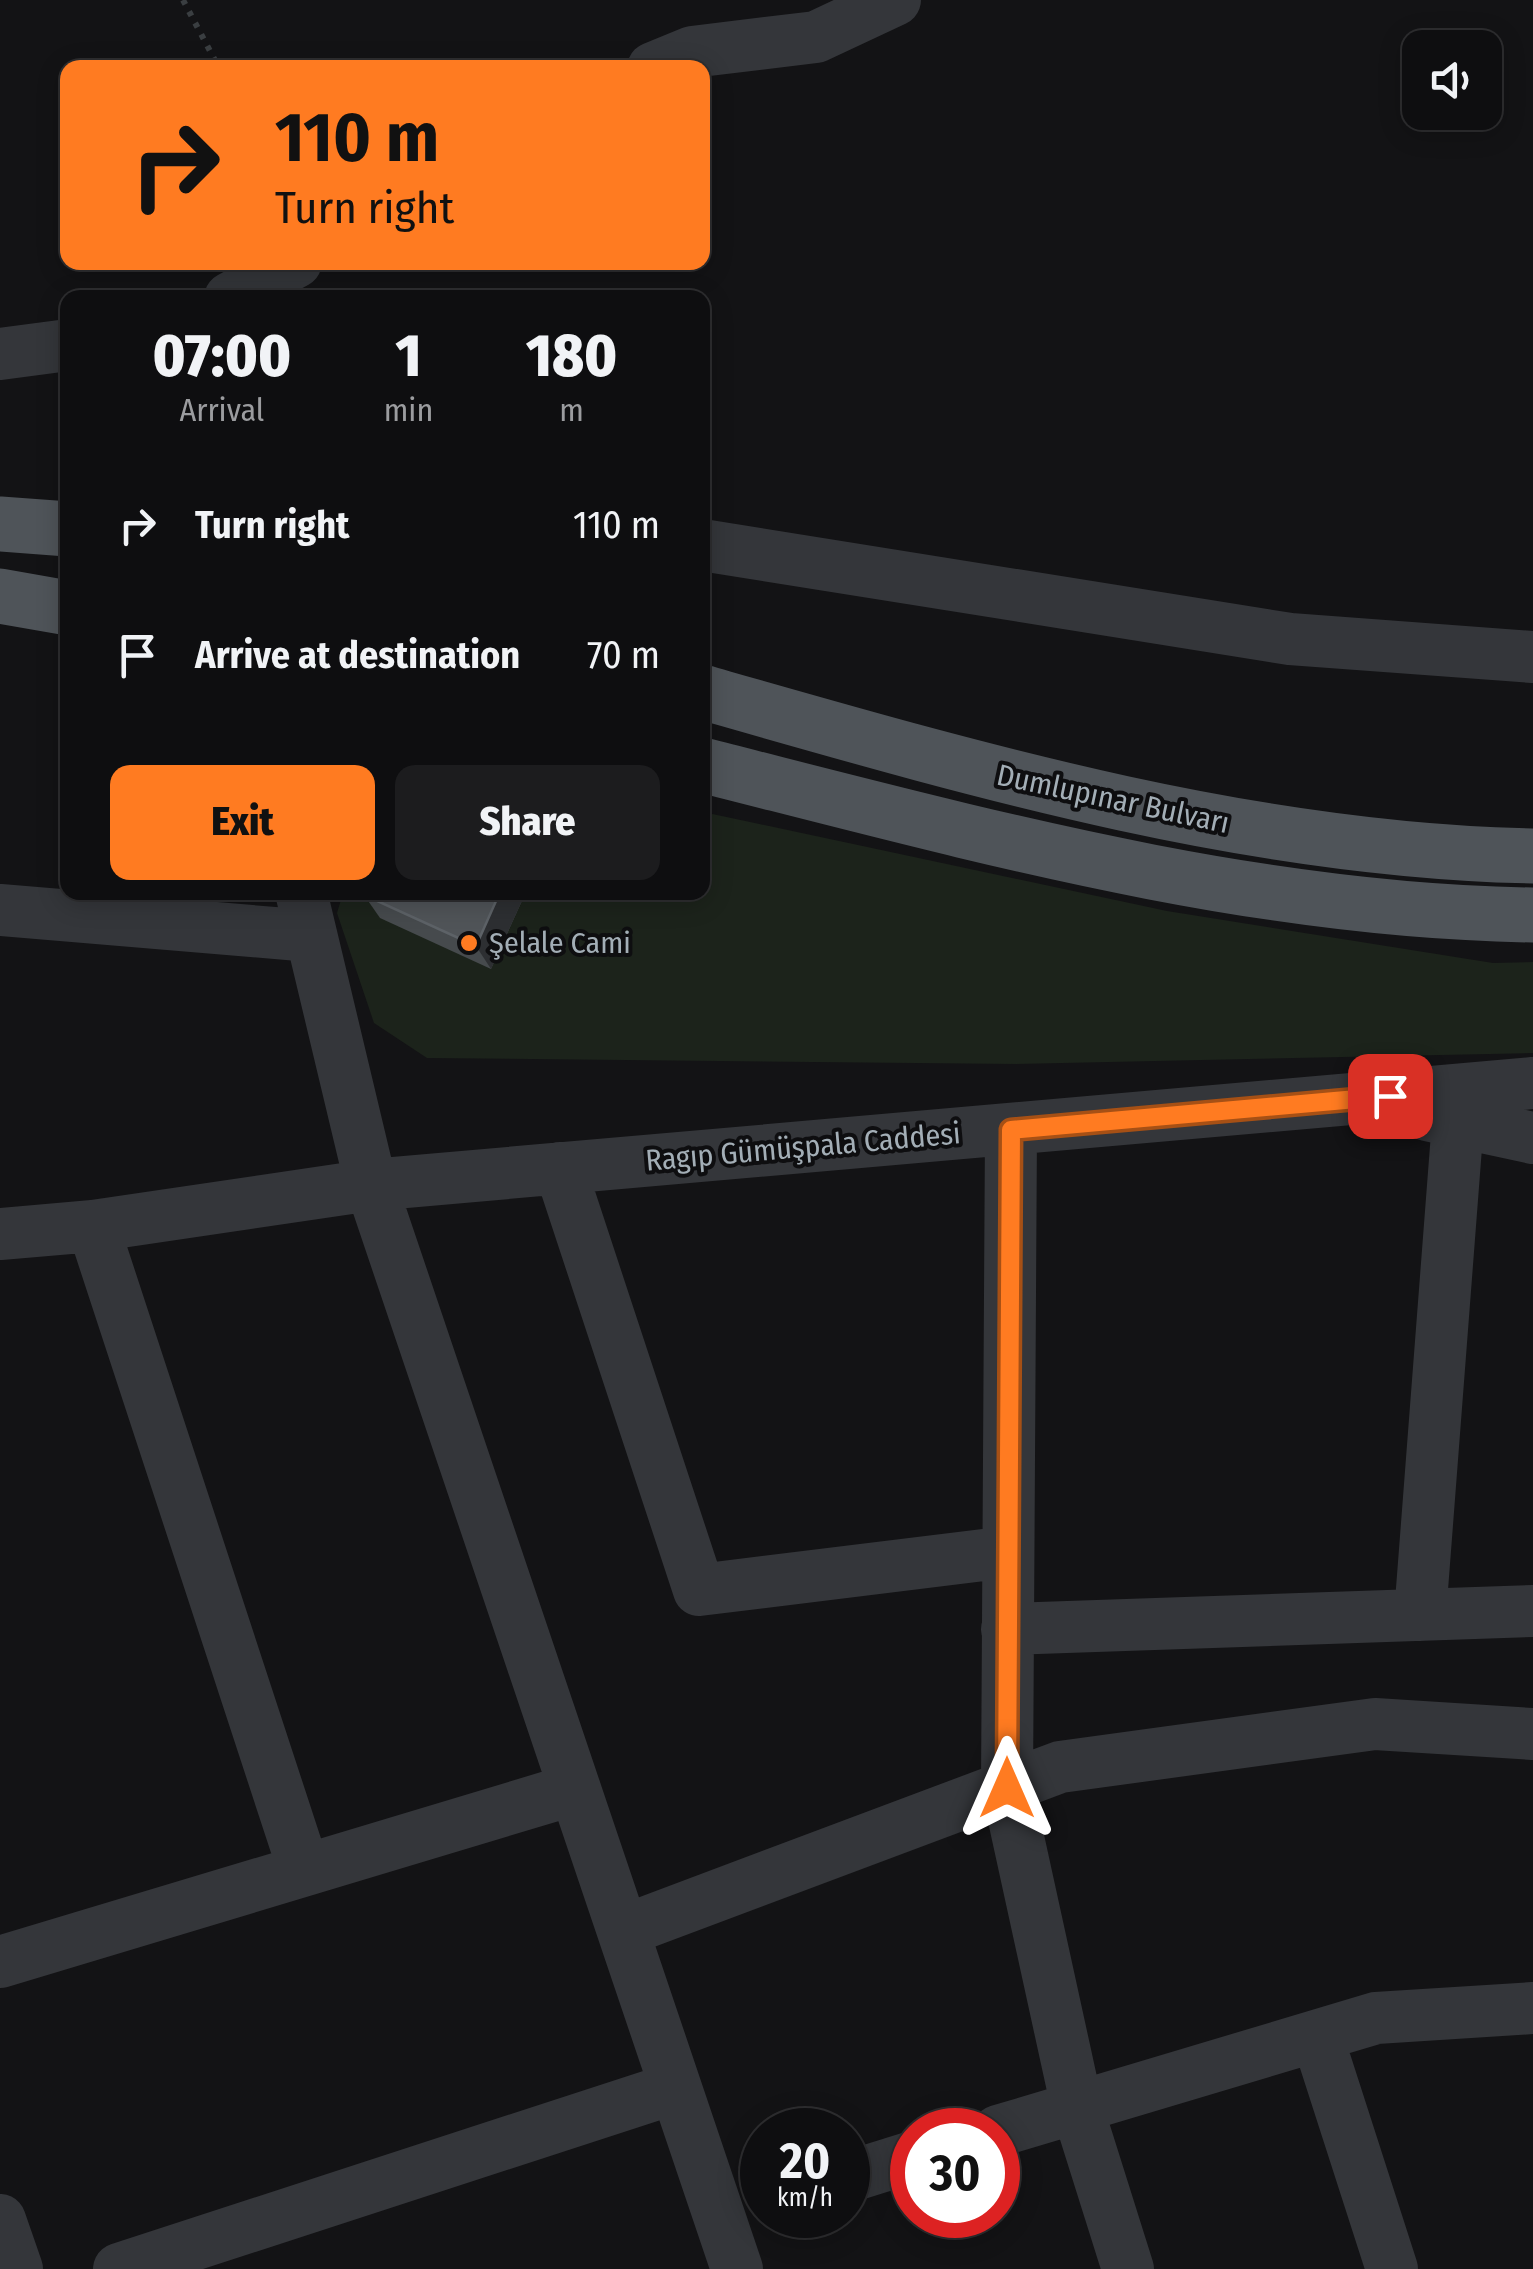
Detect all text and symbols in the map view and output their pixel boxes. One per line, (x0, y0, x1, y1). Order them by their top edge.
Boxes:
map controls (1402, 30, 1502, 130)
button: sound (1402, 30, 1502, 130)
text: 110 m (275, 96, 439, 180)
icon: right (110, 100, 240, 230)
text: Turn right (275, 181, 454, 235)
text: 07:00 (153, 320, 291, 392)
text: 1 (396, 320, 422, 392)
text: 180 (526, 320, 617, 392)
text: Arrival (179, 391, 264, 429)
text: min (384, 391, 433, 429)
text: m (559, 391, 584, 429)
icon: right (110, 498, 165, 553)
text: Turn right (195, 502, 349, 548)
text: 110 m (573, 502, 660, 548)
icon: arrive (110, 628, 165, 683)
text: Arrive at destination (195, 632, 520, 678)
text: 70 m (587, 632, 660, 678)
street label: Dumlupınar Bulvarı (993, 757, 1233, 841)
button: Exit (110, 765, 375, 880)
button: Share (395, 765, 660, 880)
place label: Şelale Cami (489, 925, 631, 961)
marker: Şelale Cami (458, 932, 480, 954)
pin (1348, 1054, 1433, 1139)
icon: arrive (1363, 1069, 1418, 1124)
street label: Ragıp Gümüşpala Caddesi (644, 1115, 962, 1179)
position arrow (955, 1736, 1059, 1840)
speed limit sign: 30 (890, 2108, 1020, 2238)
text: 20 (780, 2131, 830, 2191)
text: km/h (777, 2183, 833, 2213)

